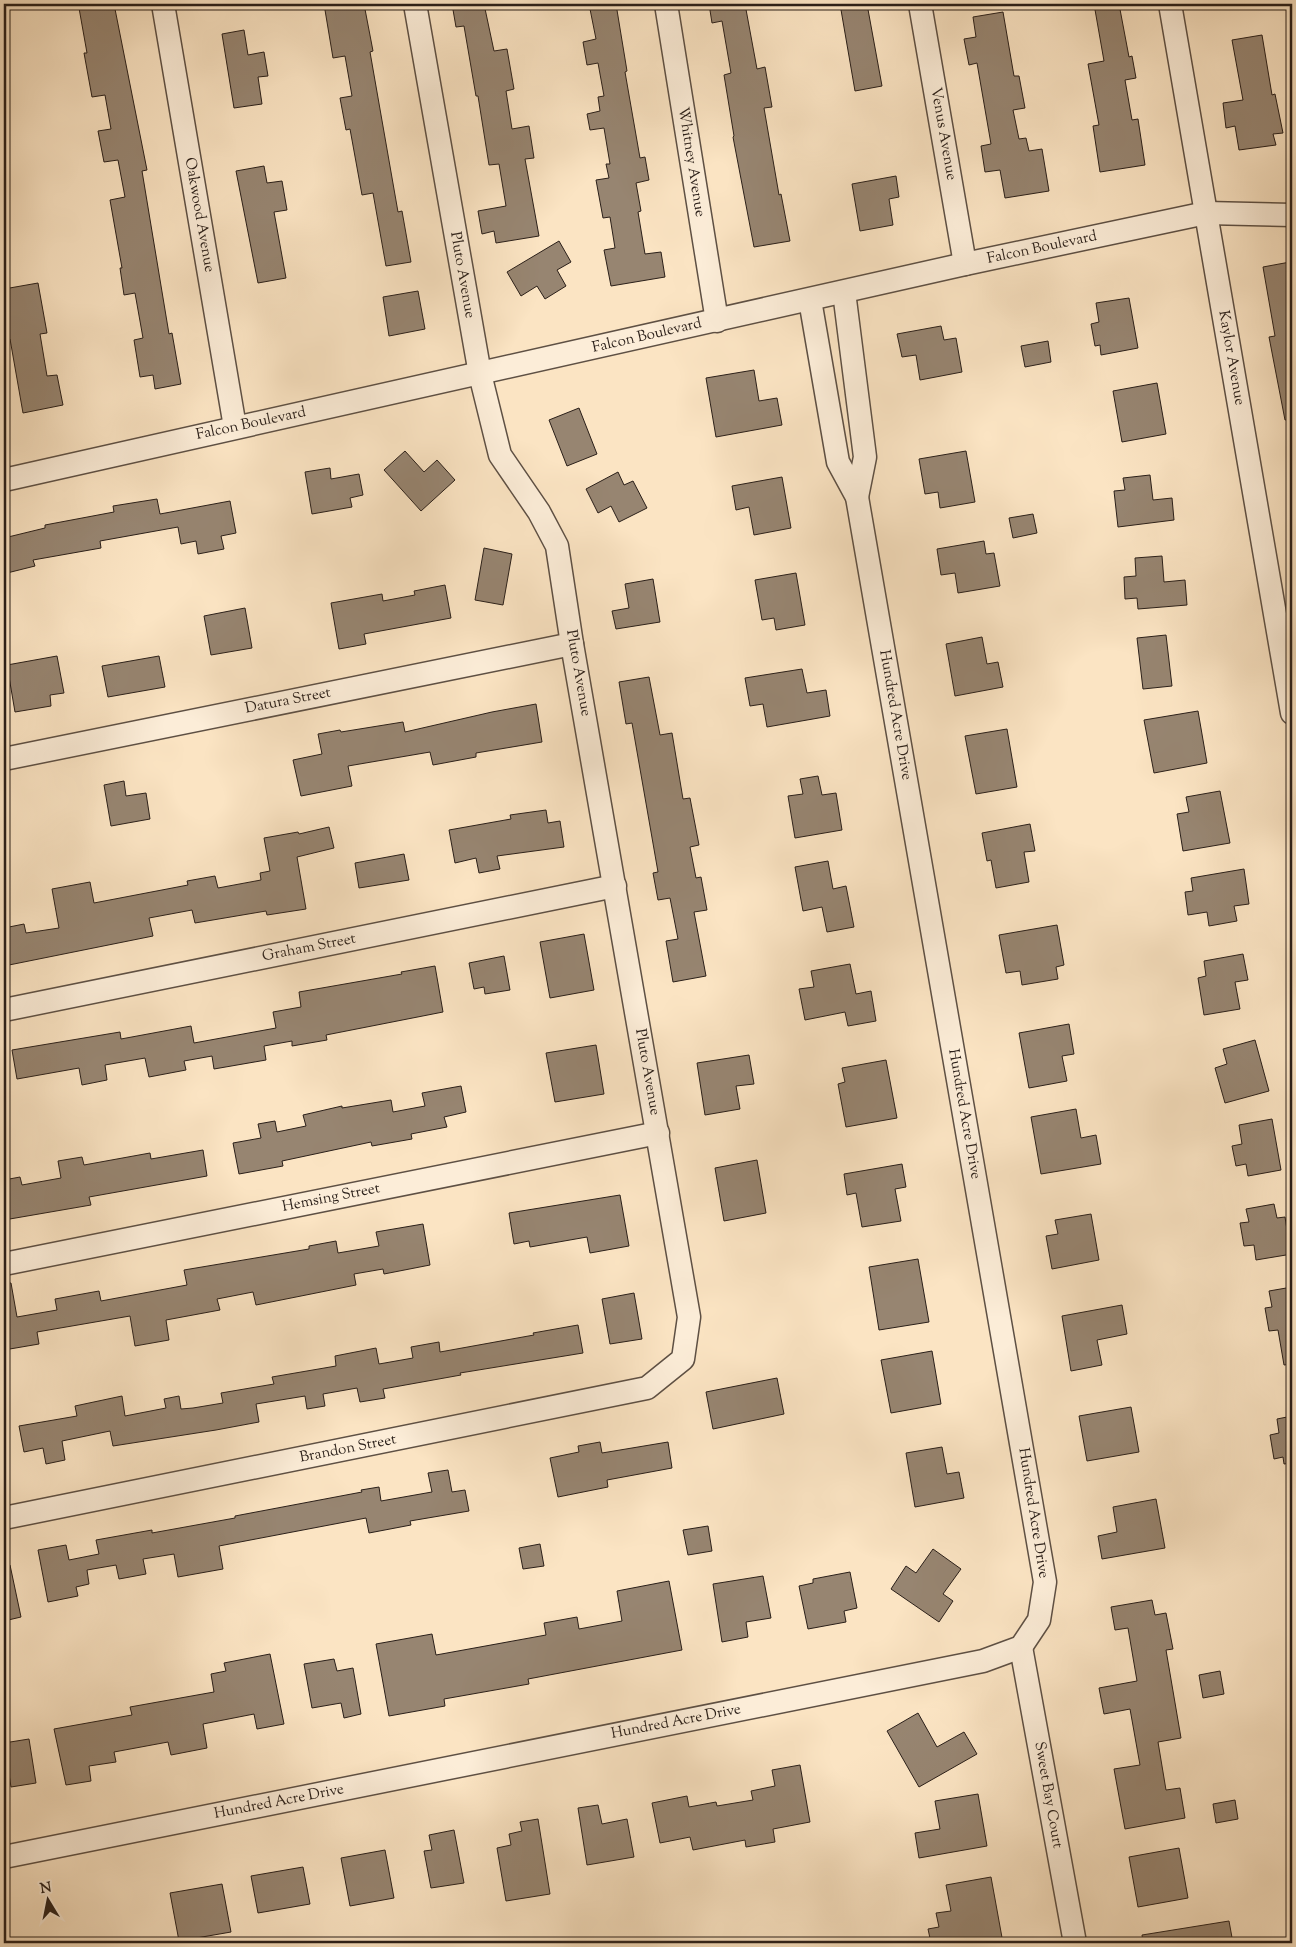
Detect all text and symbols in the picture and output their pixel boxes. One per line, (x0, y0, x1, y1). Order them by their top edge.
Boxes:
street label: Venus Avenue (924, 86, 962, 182)
street label: Whitney Avenue (672, 106, 710, 218)
street label: Oakwood Avenue (179, 156, 219, 274)
street label: Falcon Boulevard (985, 226, 1099, 270)
street label: Pluto Avenue (444, 230, 480, 320)
street label: Kaylor Avenue (1212, 309, 1250, 407)
street label: Falcon Boulevard (590, 313, 704, 359)
street label: Falcon Boulevard (194, 402, 308, 446)
street label: Pluto Avenue (560, 628, 596, 718)
street label: Hundred Acre Drive (873, 648, 917, 782)
street label: Datura Street (243, 682, 333, 720)
street label: Graham Street (260, 929, 358, 967)
street label: Pluto Avenue (629, 1027, 665, 1117)
street label: Hundred Acre Drive (942, 1047, 986, 1181)
street label: Hemsing Street (280, 1178, 382, 1218)
street label: Brandon Street (298, 1429, 398, 1469)
street label: Hundred Acre Drive (1012, 1446, 1054, 1580)
street label: Hundred Acre Drive (609, 1699, 743, 1745)
street label: Sweet Bay Court (1028, 1740, 1068, 1850)
street label: Hundred Acre Drive (212, 1779, 346, 1825)
north arrow (22, 1874, 72, 1924)
text: N (39, 1878, 53, 1900)

